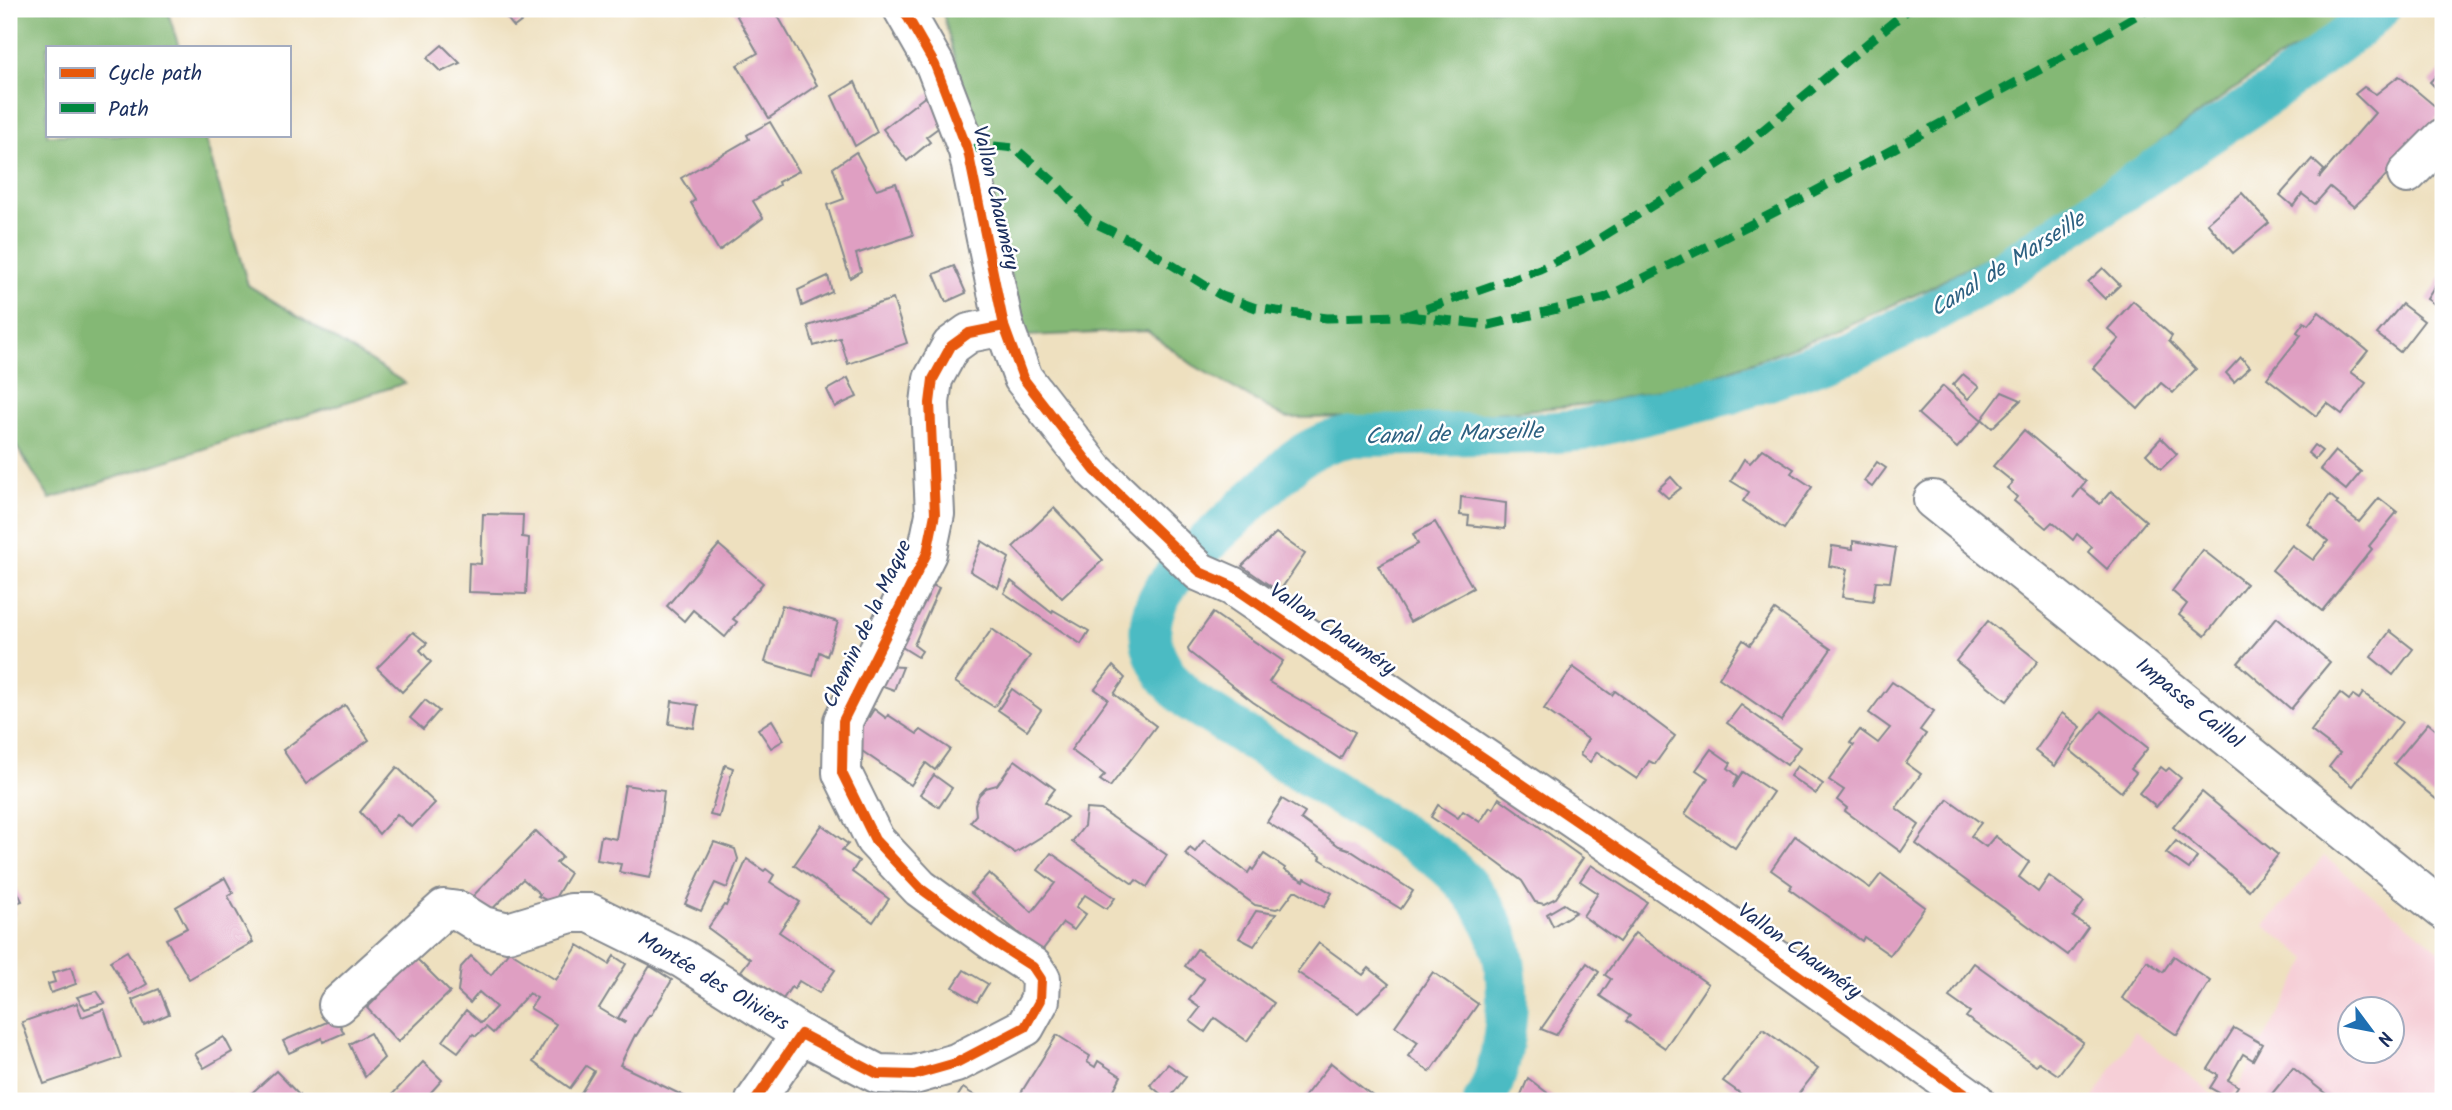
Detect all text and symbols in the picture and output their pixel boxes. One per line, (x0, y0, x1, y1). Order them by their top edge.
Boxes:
legend (46, 46, 290, 136)
text: Cycle path (108, 58, 202, 91)
text: Path (108, 94, 149, 127)
street label: Vallon Chauméry (962, 123, 1028, 273)
water label: Canal de Marseille (1923, 201, 2095, 327)
water label: Canal de Marseille (1365, 414, 1546, 456)
street label: Chemin de la Maque (815, 534, 922, 714)
street label: Vallon Chauméry (1262, 575, 1402, 685)
street label: Impasse Caillol (2128, 650, 2250, 758)
street label: Vallon Chauméry (1730, 895, 1868, 1009)
street label: Montée des Oliviers (631, 924, 795, 1040)
north arrow (2336, 995, 2406, 1064)
text: N (2368, 1025, 2400, 1051)

